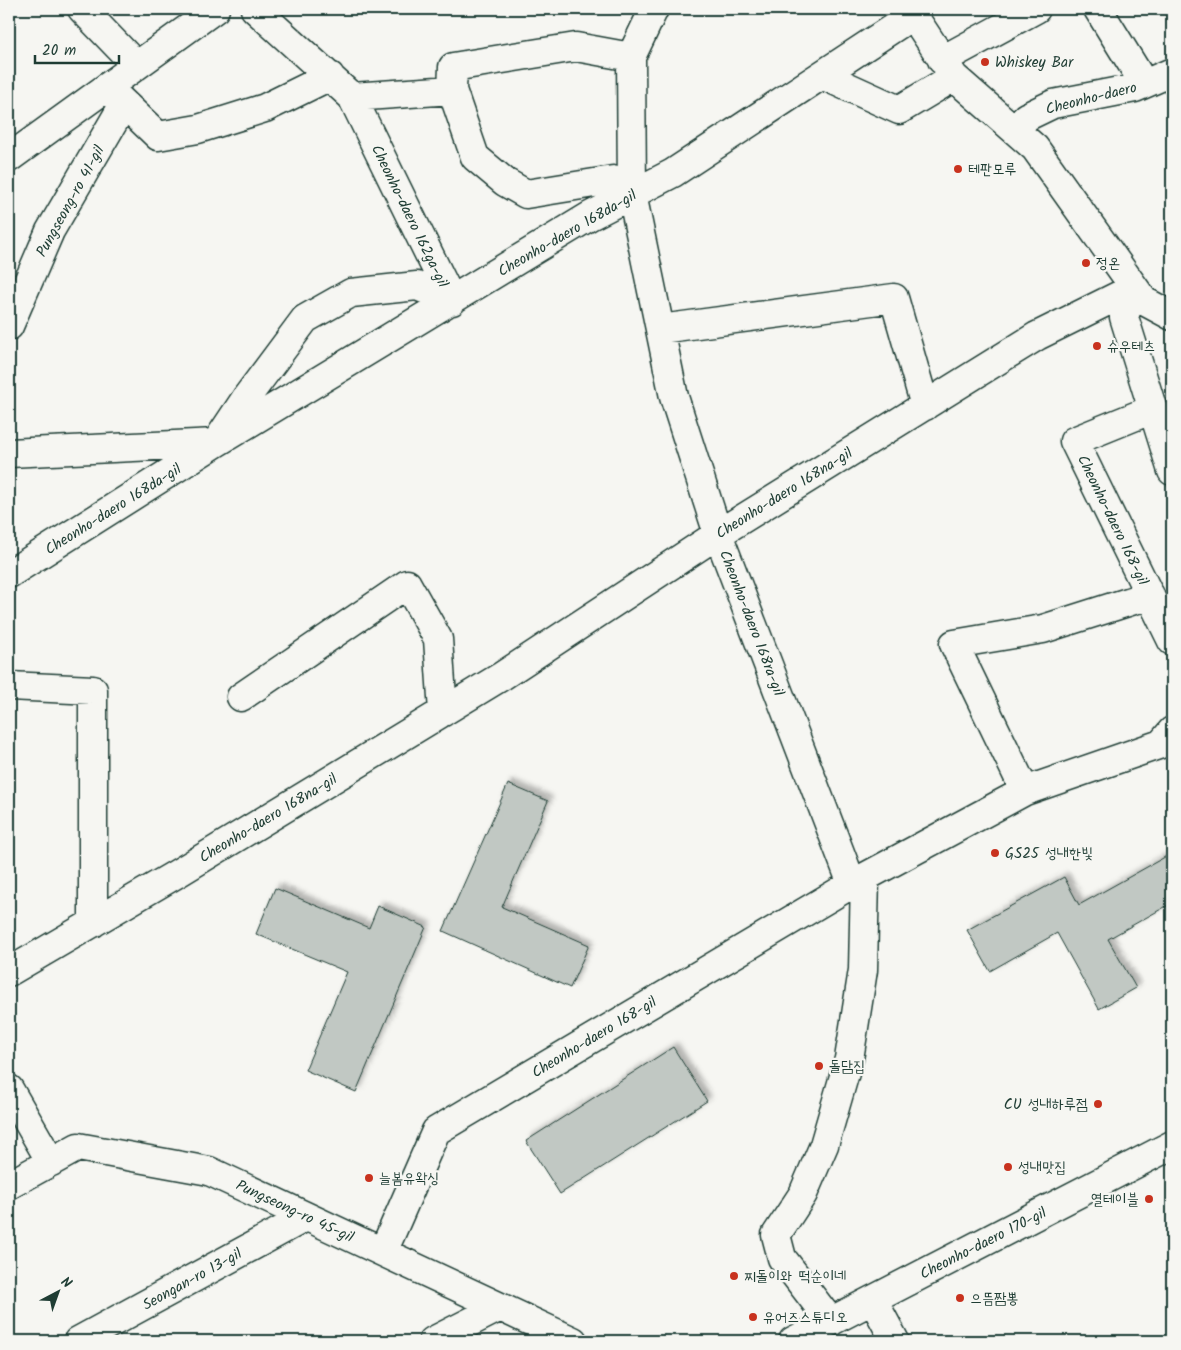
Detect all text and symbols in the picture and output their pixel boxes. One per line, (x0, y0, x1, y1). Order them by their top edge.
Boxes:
scale bar (35, 32, 119, 64)
text: 20 m (42, 39, 76, 63)
place label: Whiskey Bar (995, 51, 1074, 75)
marker: Whiskey Bar (979, 56, 991, 68)
street label: Cheonho-daero (1043, 76, 1140, 122)
street label: Pungseong-ro 41-gil (30, 141, 112, 262)
street label: Cheonho-daero 162ga-gil (364, 141, 454, 292)
place label: 테판모루 (968, 158, 1016, 182)
marker: 테판모루 (952, 163, 964, 175)
street label: Cheonho-daero 168da-gil (493, 184, 642, 284)
place label: 정온 (1096, 252, 1120, 276)
marker: 정온 (1080, 257, 1092, 269)
place label: 슈우테츠 (1107, 335, 1155, 359)
marker: 슈우테츠 (1091, 340, 1103, 352)
street label: Cheonho-daero 168na-gil (711, 442, 858, 546)
street label: Cheonho-daero 168-gil (1070, 451, 1154, 590)
street label: Cheonho-daero 168da-gil (41, 458, 187, 562)
street label: Cheonho-daero 168ra-gil (712, 547, 790, 700)
street label: Cheonho-daero 168na-gil (195, 768, 343, 870)
place label: GS25 성내한빛 (1005, 842, 1093, 866)
marker: GS25 성내한빛 (989, 847, 1001, 859)
street label: Cheonho-daero 168-gil (527, 991, 662, 1085)
place label: 돌담집 (829, 1055, 865, 1079)
marker: 돌담집 (813, 1060, 825, 1072)
place label: CU 성내하루점 (1004, 1093, 1088, 1117)
marker: CU 성내하루점 (1092, 1098, 1104, 1110)
place label: 성내맛집 (1018, 1156, 1066, 1180)
marker: 성내맛집 (1002, 1161, 1014, 1173)
place label: 늘봄유왁싱 (379, 1167, 439, 1191)
marker: 늘봄유왁싱 (363, 1172, 375, 1184)
street label: Pungseong-ro 45-gil (232, 1174, 358, 1250)
place label: 열테이블 (1091, 1188, 1139, 1212)
marker: 열테이블 (1143, 1193, 1155, 1205)
street label: Cheonho-daero 170-gil (916, 1201, 1051, 1286)
street label: Seongan-ro 13-gil (138, 1242, 247, 1317)
place label: 찌돌이와 떡순이네 (744, 1265, 847, 1289)
north arrow (32, 1268, 82, 1318)
marker: 찌돌이와 떡순이네 (728, 1270, 740, 1282)
text: N (55, 1272, 77, 1294)
place label: 으뜸짬뽕 (970, 1287, 1018, 1311)
marker: 으뜸짬뽕 (954, 1292, 966, 1304)
place label: 유어즈스튜디오 (763, 1306, 848, 1330)
marker: 유어즈스튜디오 (747, 1311, 759, 1323)

